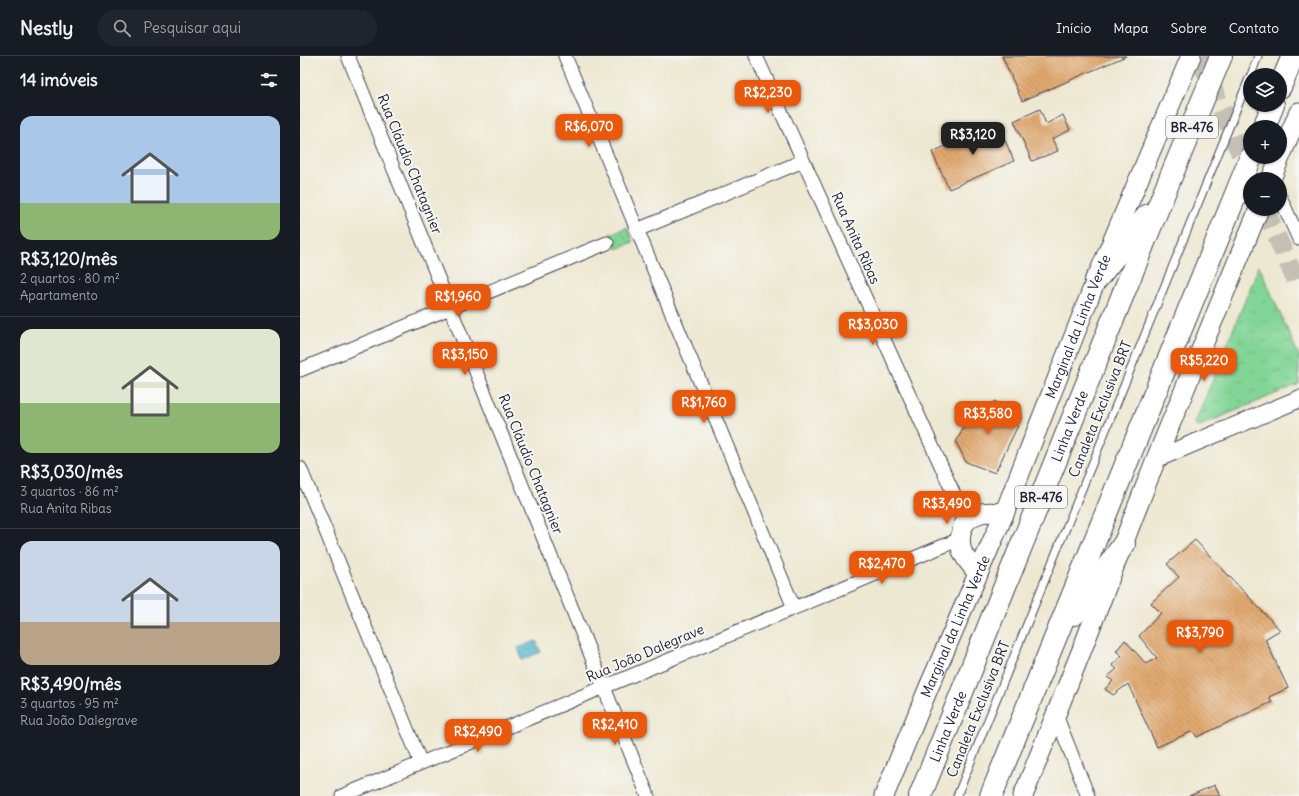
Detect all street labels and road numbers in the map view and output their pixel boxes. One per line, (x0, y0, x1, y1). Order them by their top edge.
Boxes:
street label: Rua Cláudio Chatagnier (374, 91, 446, 237)
road number: BR-476 (1166, 116, 1218, 138)
street label: Rua Anita Ribas (828, 189, 884, 287)
street label: Marginal da Linha Verde (1041, 252, 1115, 401)
street label: Canaleta Exclusiva BRT (1064, 338, 1136, 480)
street label: Linha Verde (1047, 388, 1092, 464)
street label: Rua Cláudio Chatagnier (495, 391, 567, 537)
road number: BR-476 (1015, 486, 1067, 508)
street label: Marginal da Linha Verde (917, 552, 994, 700)
street label: Rua João Dalegrave (583, 620, 707, 686)
street label: Canaleta Exclusiva BRT (942, 638, 1014, 780)
street label: Linha Verde (926, 688, 971, 765)

